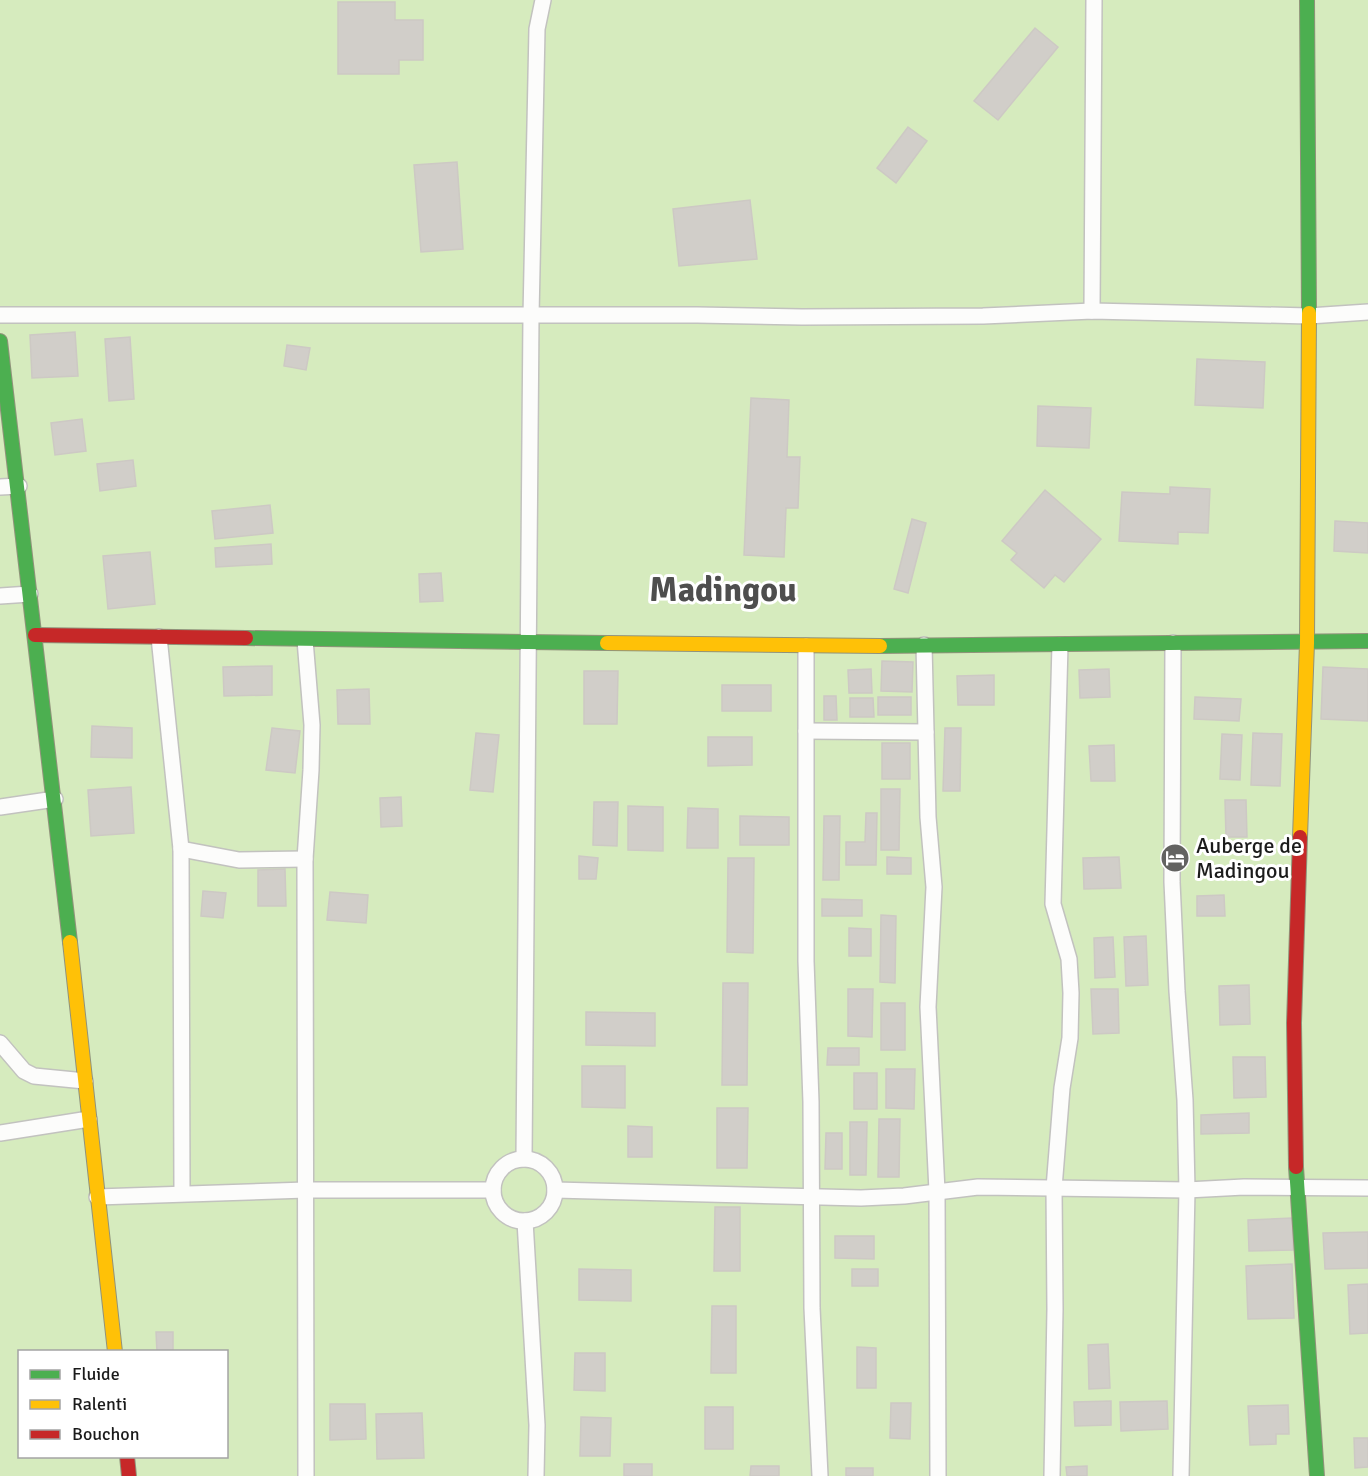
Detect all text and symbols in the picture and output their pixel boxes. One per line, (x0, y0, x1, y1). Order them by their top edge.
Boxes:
district label: Madingou (649, 569, 797, 611)
place label: Auberge de Madingou (1196, 832, 1302, 884)
hotel icon: Auberge de Madingou (1159, 842, 1191, 874)
legend (18, 1350, 228, 1458)
text: Fluide (72, 1363, 120, 1385)
text: Ralenti (72, 1393, 127, 1415)
text: Bouchon (72, 1423, 140, 1445)

